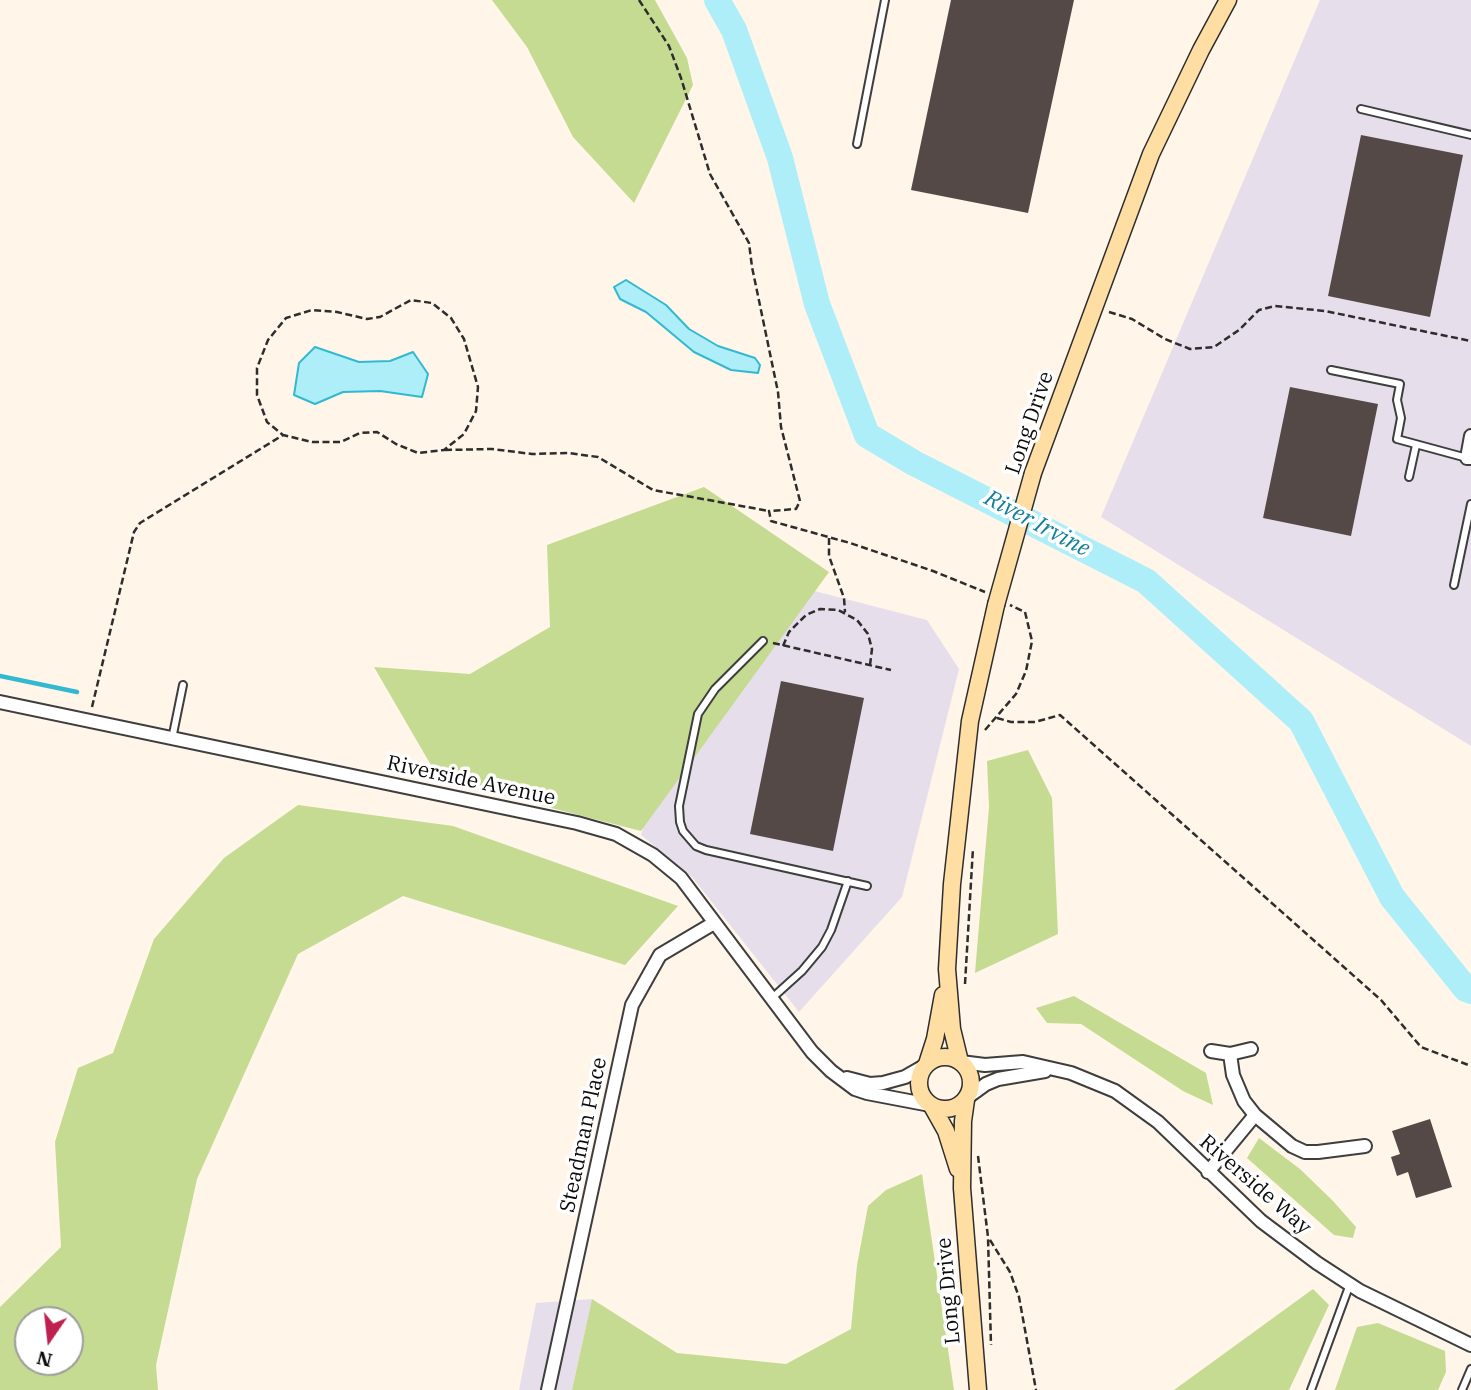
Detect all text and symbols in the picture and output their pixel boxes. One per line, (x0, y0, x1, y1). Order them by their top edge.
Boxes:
street label: Long Drive (1001, 368, 1059, 478)
water label: River Irvine (980, 485, 1094, 563)
street label: Riverside Avenue (384, 751, 558, 811)
street label: Steadman Place (555, 1055, 613, 1215)
street label: Riverside Way (1194, 1130, 1316, 1240)
street label: Long Drive (932, 1237, 966, 1345)
north arrow (14, 1306, 84, 1376)
text: N (34, 1346, 55, 1373)

